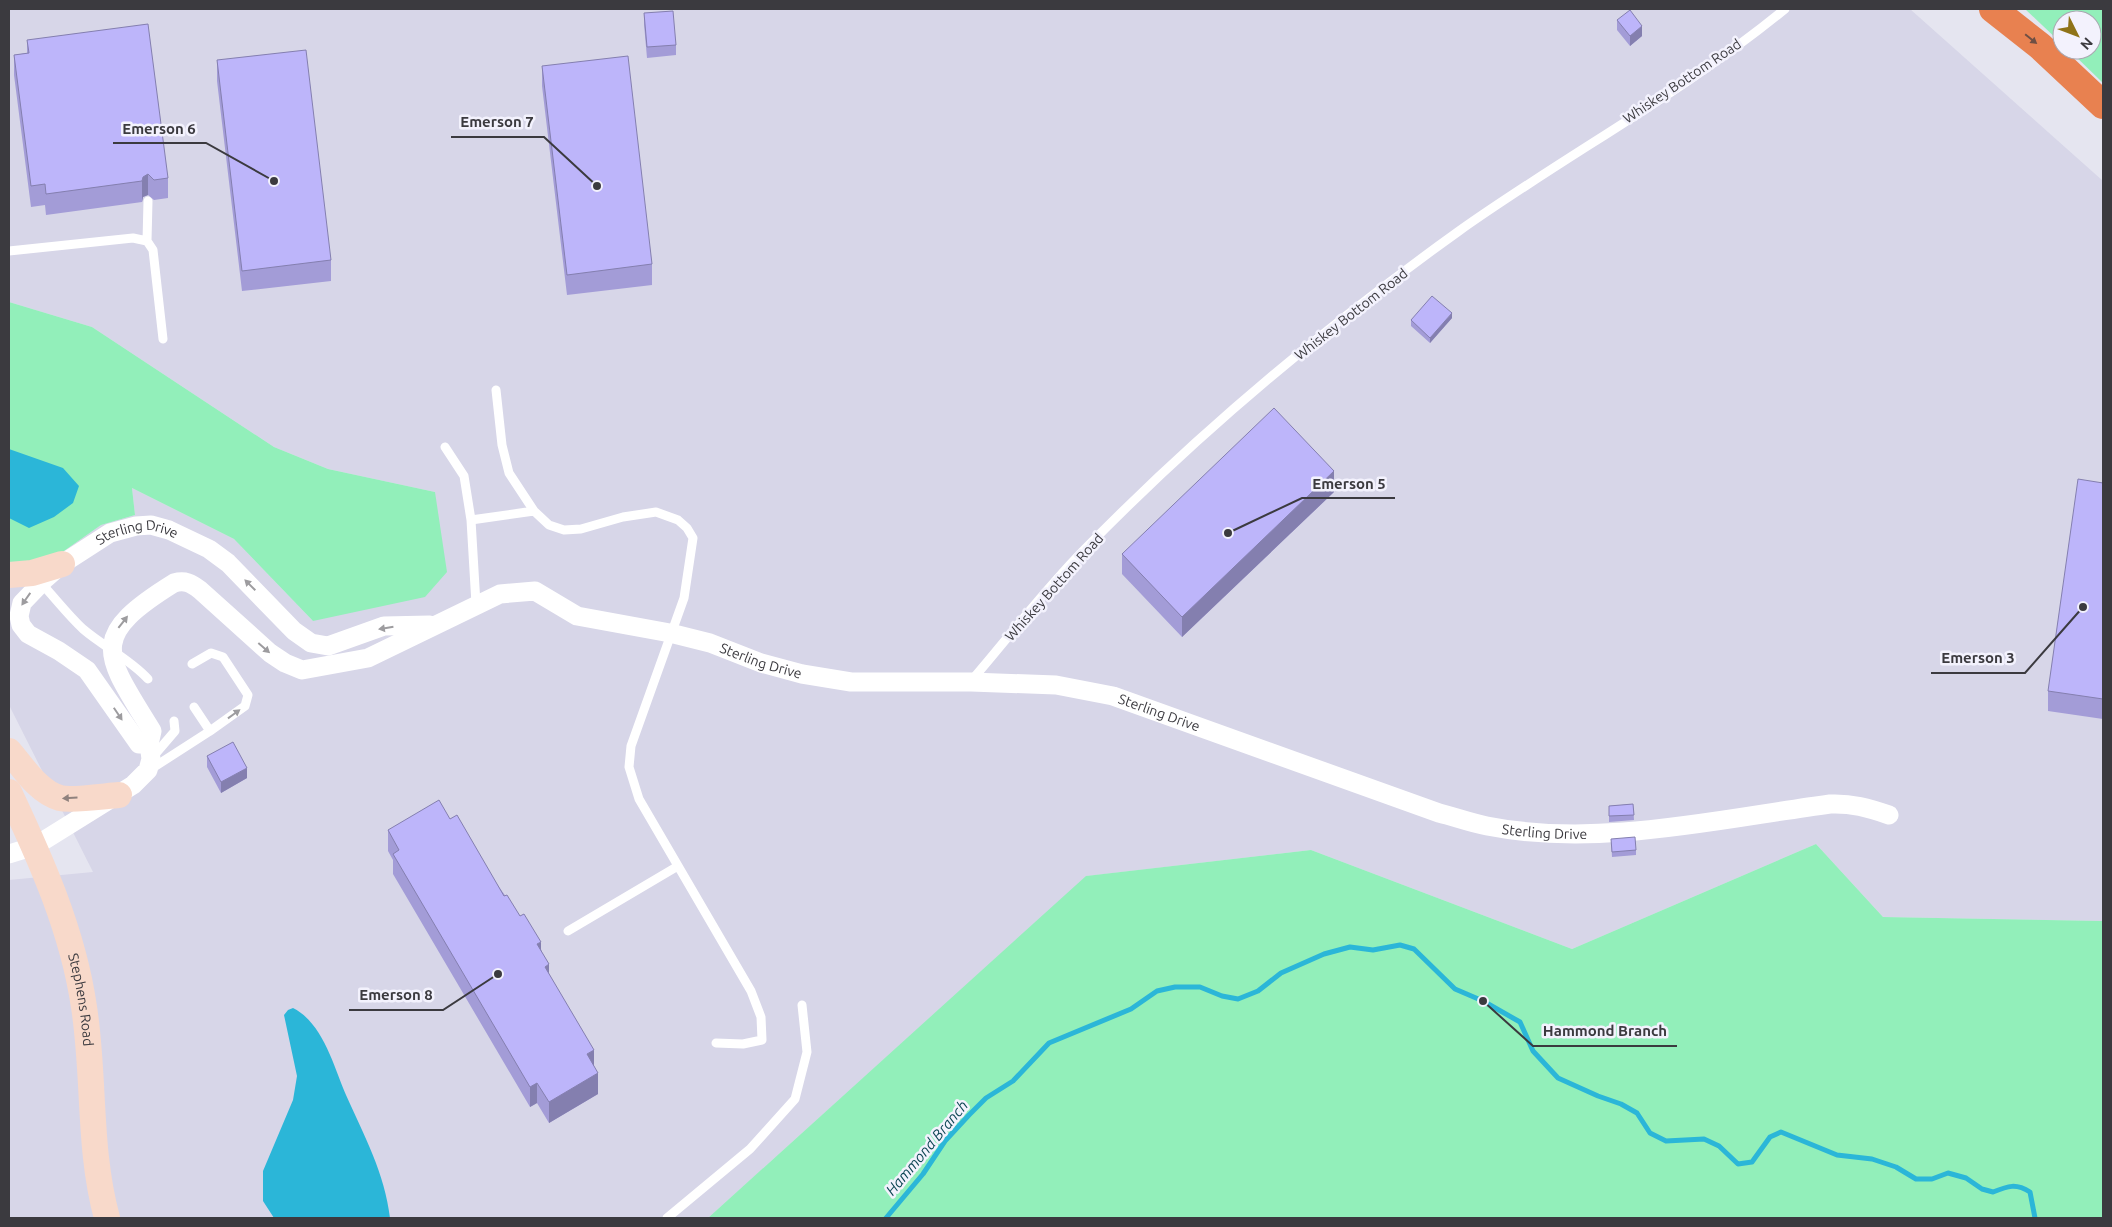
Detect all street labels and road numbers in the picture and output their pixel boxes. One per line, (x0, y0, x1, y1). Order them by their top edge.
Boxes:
street label: Whiskey Bottom Road (1620, 36, 1744, 126)
street label: Whiskey Bottom Road (1291, 265, 1411, 363)
street label: Sterling Drive (93, 517, 181, 548)
street label: Whiskey Bottom Road (1002, 530, 1106, 644)
street label: Sterling Drive (718, 640, 804, 682)
street label: Sterling Drive (1116, 691, 1202, 735)
street label: Sterling Drive (1501, 821, 1587, 842)
street label: Stephens Road (65, 952, 97, 1047)

